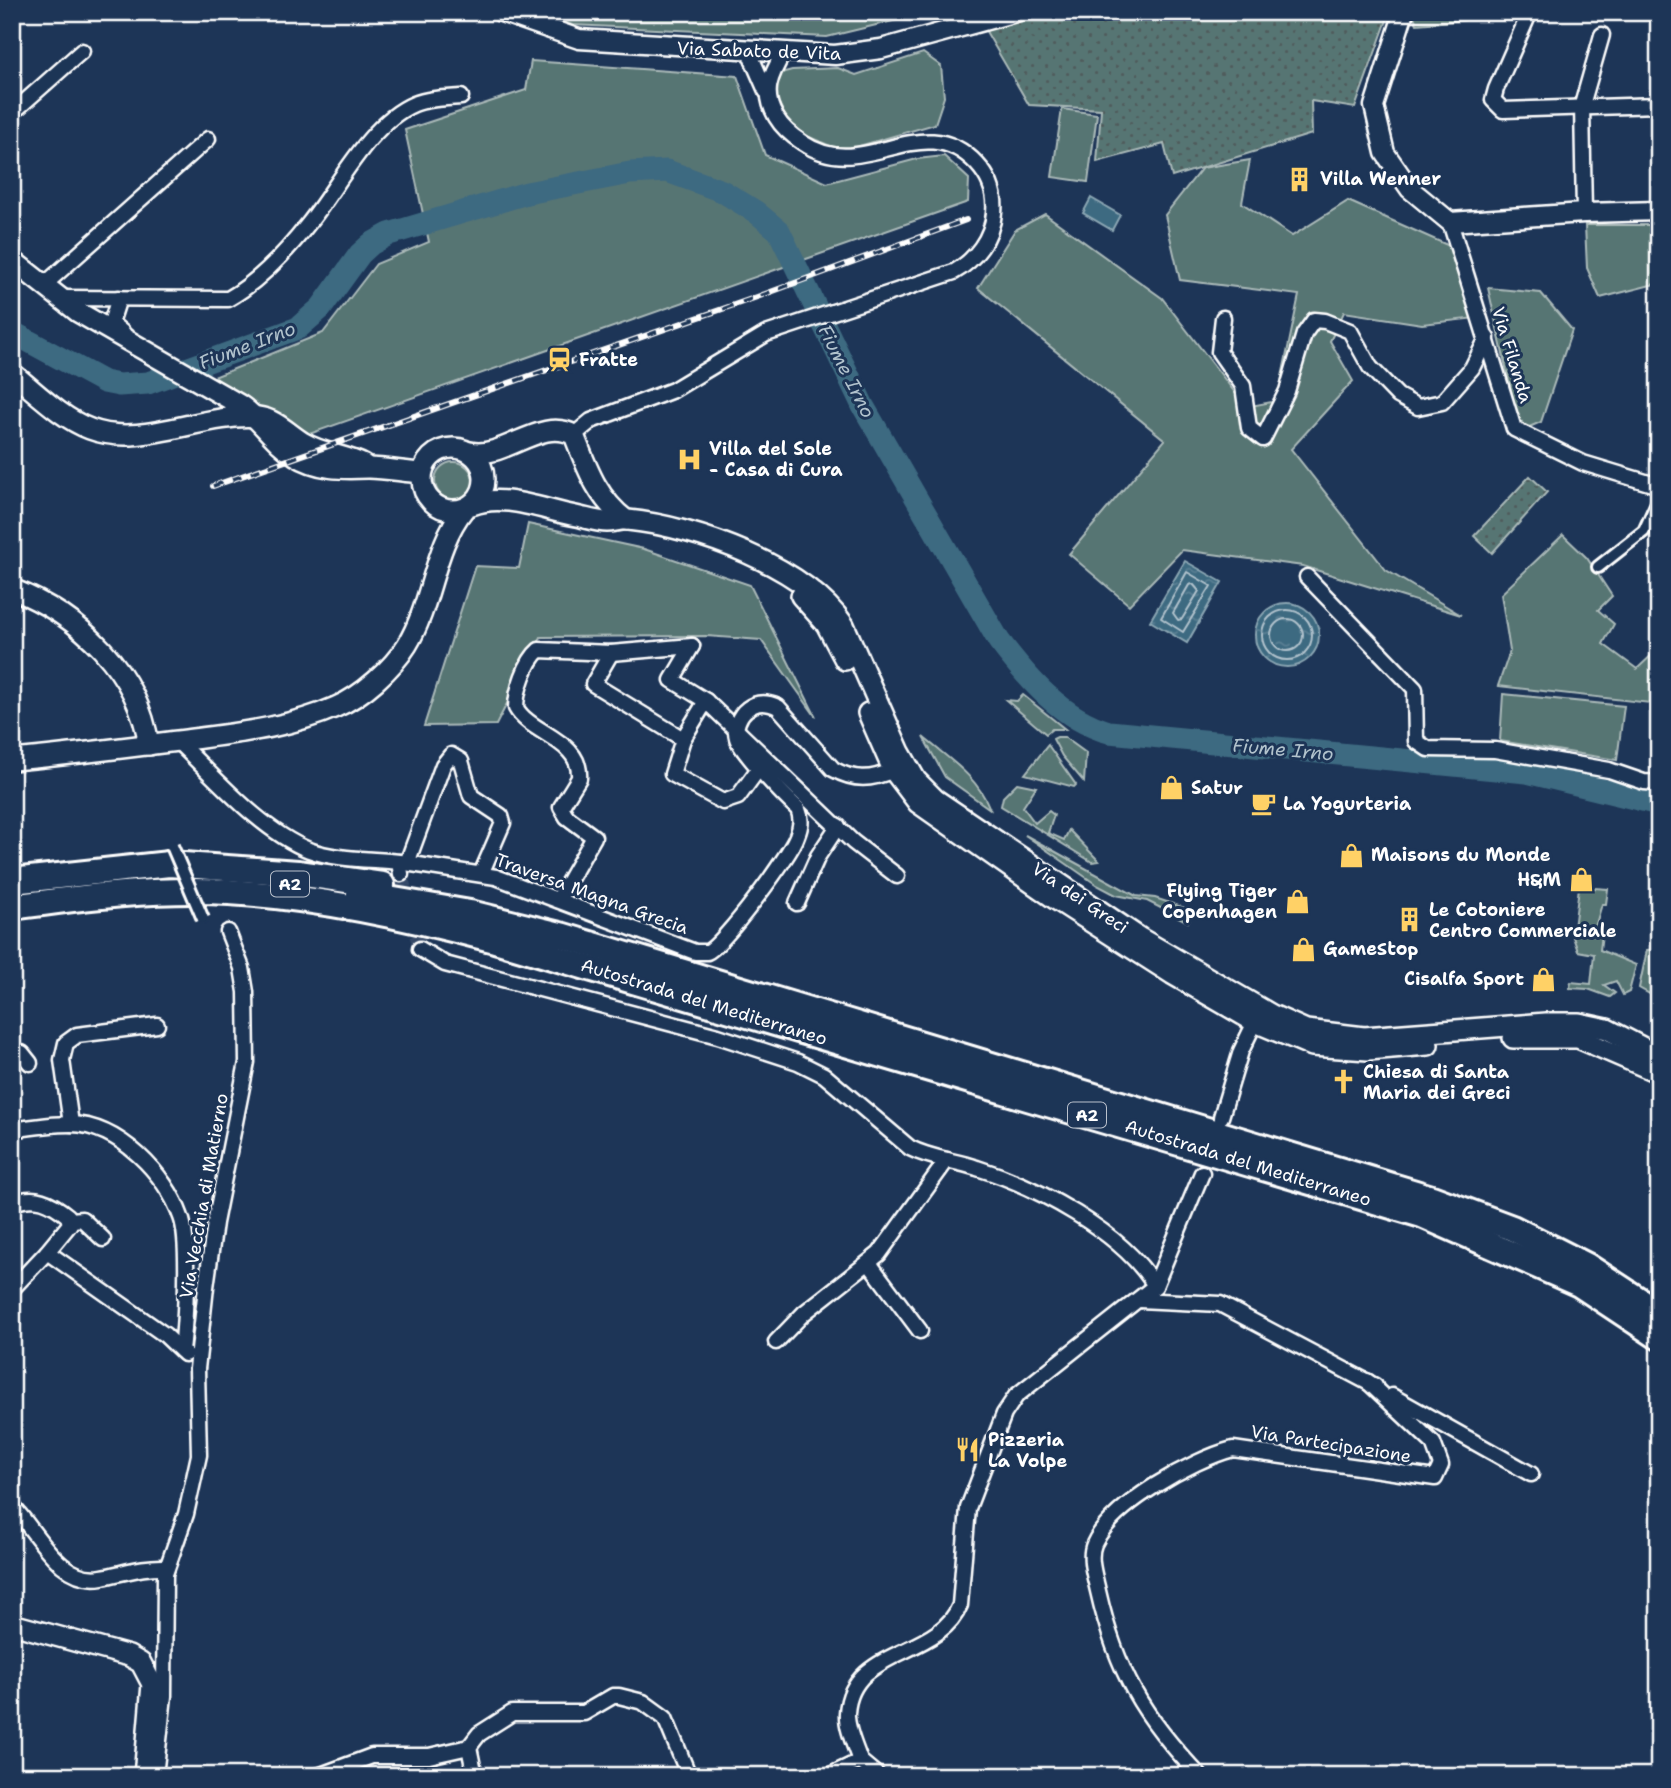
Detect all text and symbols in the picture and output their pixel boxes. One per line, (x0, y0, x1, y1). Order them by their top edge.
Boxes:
street label: Via Sabato de Vita (676, 36, 842, 66)
building icon: Villa Wenner (1286, 165, 1314, 193)
place label: Villa Wenner (1320, 167, 1441, 191)
street label: Via Filanda (1486, 304, 1538, 406)
water label: Fiume Irno (195, 316, 299, 375)
water label: Fiume Irno (812, 320, 881, 422)
station icon: Fratte (545, 346, 573, 374)
place label: Fratte (579, 348, 638, 372)
place label: Villa del Sole - Casa di Cura (709, 437, 843, 482)
hospital icon: Villa del Sole - Casa di Cura (675, 445, 703, 473)
water label: Fiume Irno (1231, 733, 1335, 766)
shop icon: Satur (1157, 774, 1185, 802)
place label: Satur (1191, 776, 1243, 800)
cafe icon: La Yogurteria (1249, 790, 1277, 818)
place label: La Yogurteria (1283, 792, 1412, 816)
shop icon: Maisons du Monde (1337, 841, 1365, 869)
place label: Maisons du Monde (1371, 843, 1551, 867)
street label: Traversa Magna Grecia (492, 848, 692, 940)
street label: Via dei Greci (1027, 857, 1133, 939)
shop icon: H&M (1567, 866, 1595, 894)
place label: H&M (1517, 868, 1562, 892)
road number: A2 (271, 872, 309, 897)
place label: Flying Tiger Copenhagen (1162, 879, 1277, 924)
shop icon: Flying Tiger Copenhagen (1283, 887, 1311, 915)
place label: Le Cotoniere Centro Commerciale (1429, 898, 1617, 943)
building icon: Le Cotoniere Centro Commerciale (1395, 906, 1423, 934)
shop icon: GameStop (1289, 935, 1317, 963)
place label: GameStop (1323, 937, 1419, 961)
street label: Autostrada del Mediterraneo (578, 953, 830, 1051)
shop icon: Cisalfa Sport (1530, 965, 1558, 993)
place label: Cisalfa Sport (1404, 967, 1524, 991)
place label: Chiesa di Santa Maria dei Greci (1363, 1060, 1511, 1105)
church icon: Chiesa di Santa Maria dei Greci (1329, 1068, 1357, 1096)
street label: Via Vecchia di Matierno (174, 1091, 234, 1301)
road number: A2 (1068, 1102, 1106, 1128)
street label: Autostrada del Mediterraneo (1122, 1114, 1374, 1212)
street label: Via Partecipazione (1249, 1419, 1413, 1469)
place label: Pizzeria La Volpe (988, 1428, 1068, 1473)
restaurant icon: Pizzeria La Volpe (954, 1436, 982, 1464)

